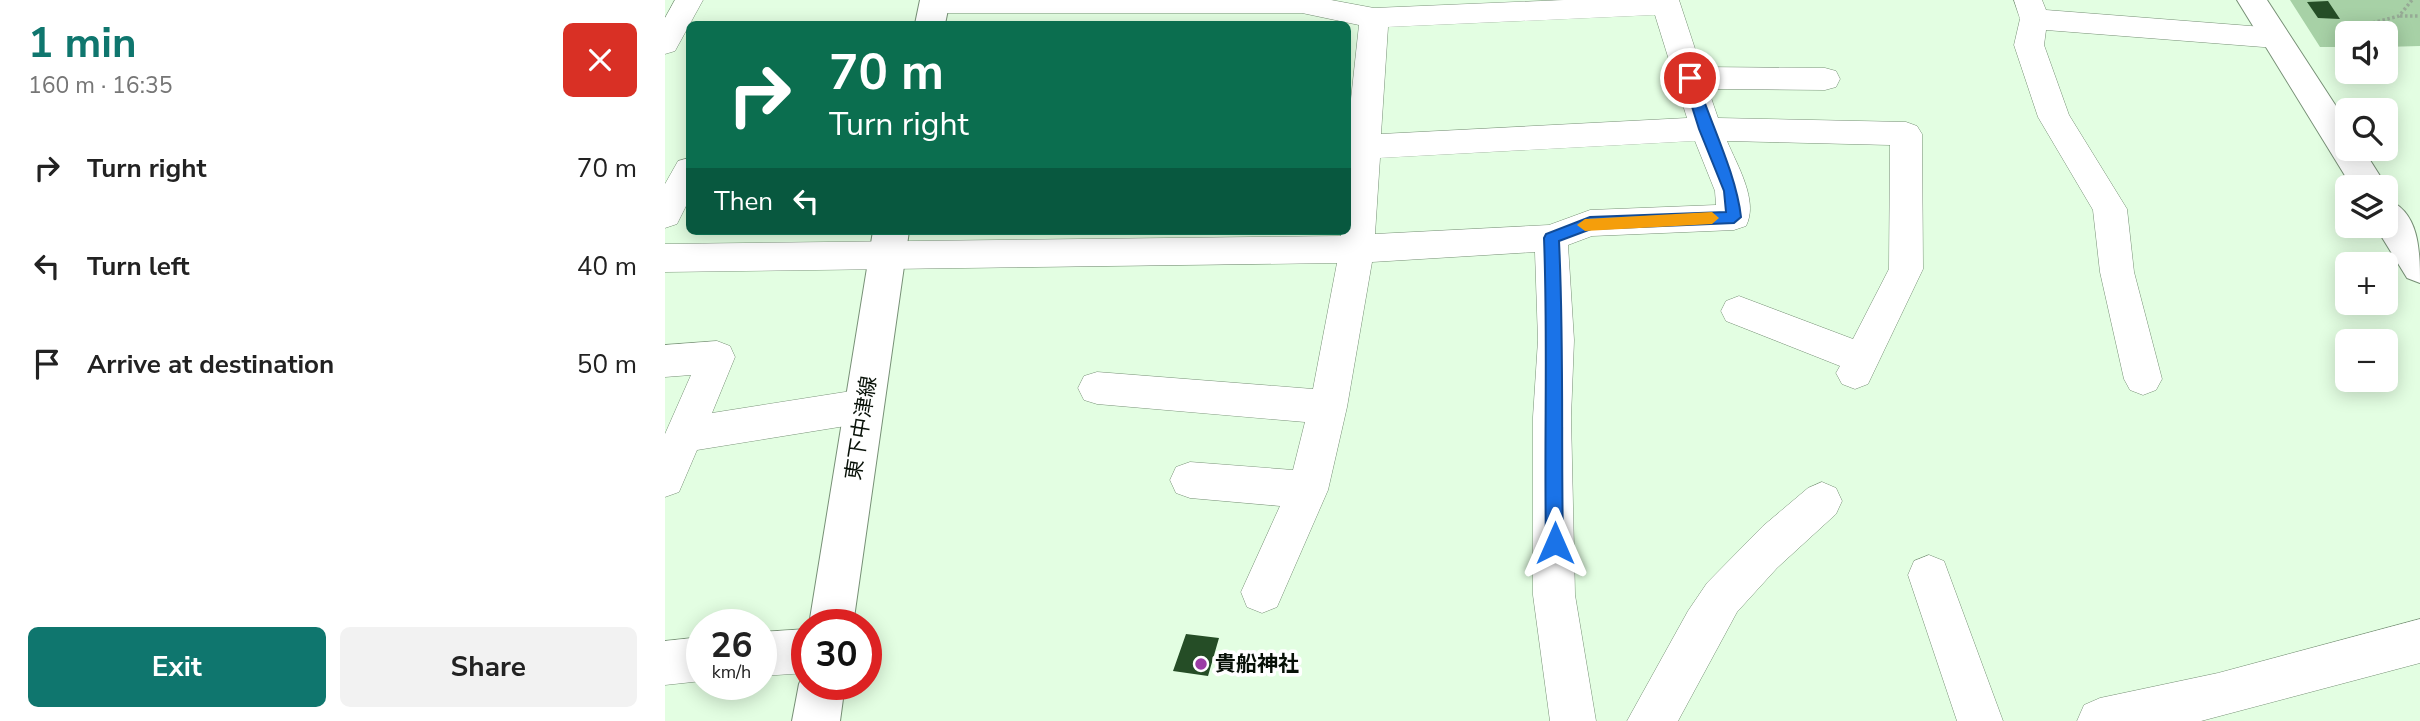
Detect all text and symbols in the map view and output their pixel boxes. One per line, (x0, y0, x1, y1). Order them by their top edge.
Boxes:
text: 1 min (28, 15, 137, 72)
map controls (2335, 21, 2398, 392)
button: sound (2335, 21, 2398, 84)
button: close (563, 23, 637, 97)
text: 70 m (829, 39, 944, 106)
pin (1660, 48, 1720, 108)
icon: right (714, 49, 805, 140)
icon: arrive (1671, 59, 1709, 97)
text: 160 m · 16:35 (28, 70, 173, 101)
button: search (2335, 98, 2398, 161)
text: Turn right (829, 103, 969, 146)
icon: right (28, 149, 66, 187)
text: Turn right (87, 151, 206, 186)
text: 70 m (577, 151, 637, 186)
button: layers (2335, 175, 2398, 238)
icon: left (787, 182, 825, 220)
text: Then (714, 184, 773, 219)
icon: left (28, 247, 66, 285)
text: Turn left (87, 249, 190, 284)
text: 40 m (577, 249, 637, 284)
button: + (2335, 252, 2398, 315)
button: − (2335, 329, 2398, 392)
icon: arrive (28, 345, 66, 383)
text: Arrive at destination (87, 347, 334, 382)
text: 50 m (577, 347, 637, 382)
street label: 東下中津線 (839, 374, 883, 482)
position arrow (1518, 506, 1592, 580)
speed limit sign: 30 (791, 609, 882, 700)
text: 26 (710, 622, 753, 669)
button: Exit (28, 627, 326, 707)
button: Share (340, 627, 637, 707)
place label: 貴船神社 (1215, 650, 1299, 678)
marker: 貴船神社 (1193, 656, 1209, 672)
text: km/h (712, 660, 751, 684)

